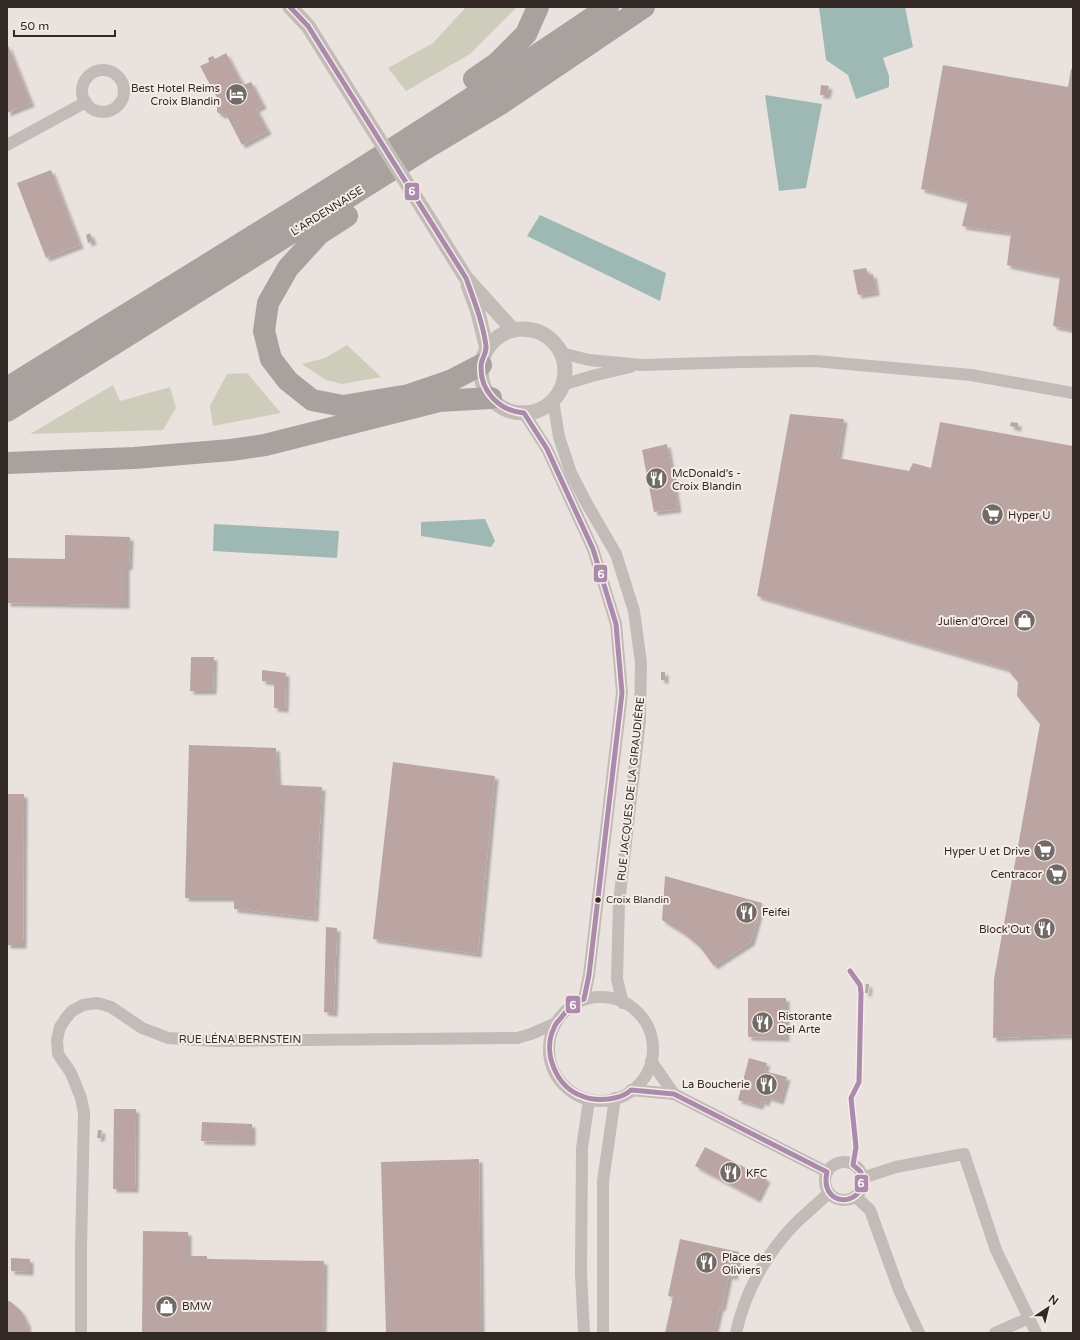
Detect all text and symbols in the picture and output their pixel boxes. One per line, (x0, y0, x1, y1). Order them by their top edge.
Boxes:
scale bar (14, 12, 115, 38)
text: 50 m (20, 19, 49, 33)
hotel icon: Best Hotel Reims Croix Blandin (223, 81, 249, 107)
place label: Best Hotel Reims Croix Blandin (131, 82, 220, 108)
line badge: 6 (404, 182, 420, 201)
street label: L'ARDENNAISE (288, 184, 366, 238)
text: 6 (409, 185, 416, 198)
restaurant icon: McDonald's - Croix Blandin (644, 466, 670, 492)
place label: McDonald's - Croix Blandin (672, 467, 741, 493)
supermarket icon: Hyper U (979, 502, 1005, 528)
place label: Hyper U (1008, 509, 1051, 522)
line badge: 6 (593, 564, 608, 583)
text: 6 (598, 568, 605, 581)
shop icon: Julien d'Orcel (1011, 608, 1037, 634)
place label: Julien d'Orcel (938, 615, 1008, 628)
street label: RUE JACQUES DE LA GIRAUDIÈRE (614, 696, 647, 882)
supermarket icon: Hyper U et Drive (1032, 838, 1058, 864)
place label: Hyper U et Drive (944, 845, 1030, 858)
supermarket icon: Centracor (1044, 861, 1070, 887)
place label: Centracor (990, 868, 1043, 881)
place label: Croix Blandin (606, 894, 669, 906)
marker: Croix Blandin (593, 895, 603, 905)
restaurant icon: Feifei (733, 899, 759, 925)
place label: Feifei (762, 906, 790, 919)
restaurant icon: Block'Out (1032, 916, 1058, 942)
place label: Block'Out (979, 923, 1030, 936)
line badge: 6 (565, 995, 581, 1014)
text: 6 (570, 999, 577, 1012)
restaurant icon: Ristorante Del Arte (750, 1009, 776, 1035)
place label: Ristorante Del Arte (778, 1010, 832, 1036)
street label: RUE LÉNA BERNSTEIN (179, 1032, 301, 1046)
restaurant icon: La Boucherie (753, 1071, 779, 1097)
place label: La Boucherie (682, 1078, 750, 1091)
restaurant icon: KFC (718, 1160, 744, 1186)
place label: KFC (746, 1167, 768, 1180)
line badge: 6 (854, 1174, 869, 1193)
text: 6 (858, 1177, 865, 1190)
restaurant icon: Place des Oliviers (693, 1250, 719, 1276)
place label: Place des Oliviers (722, 1251, 772, 1277)
north arrow (1028, 1288, 1068, 1328)
text: N (1046, 1292, 1061, 1308)
shop icon: BMW (154, 1293, 180, 1319)
place label: BMW (182, 1300, 211, 1313)

